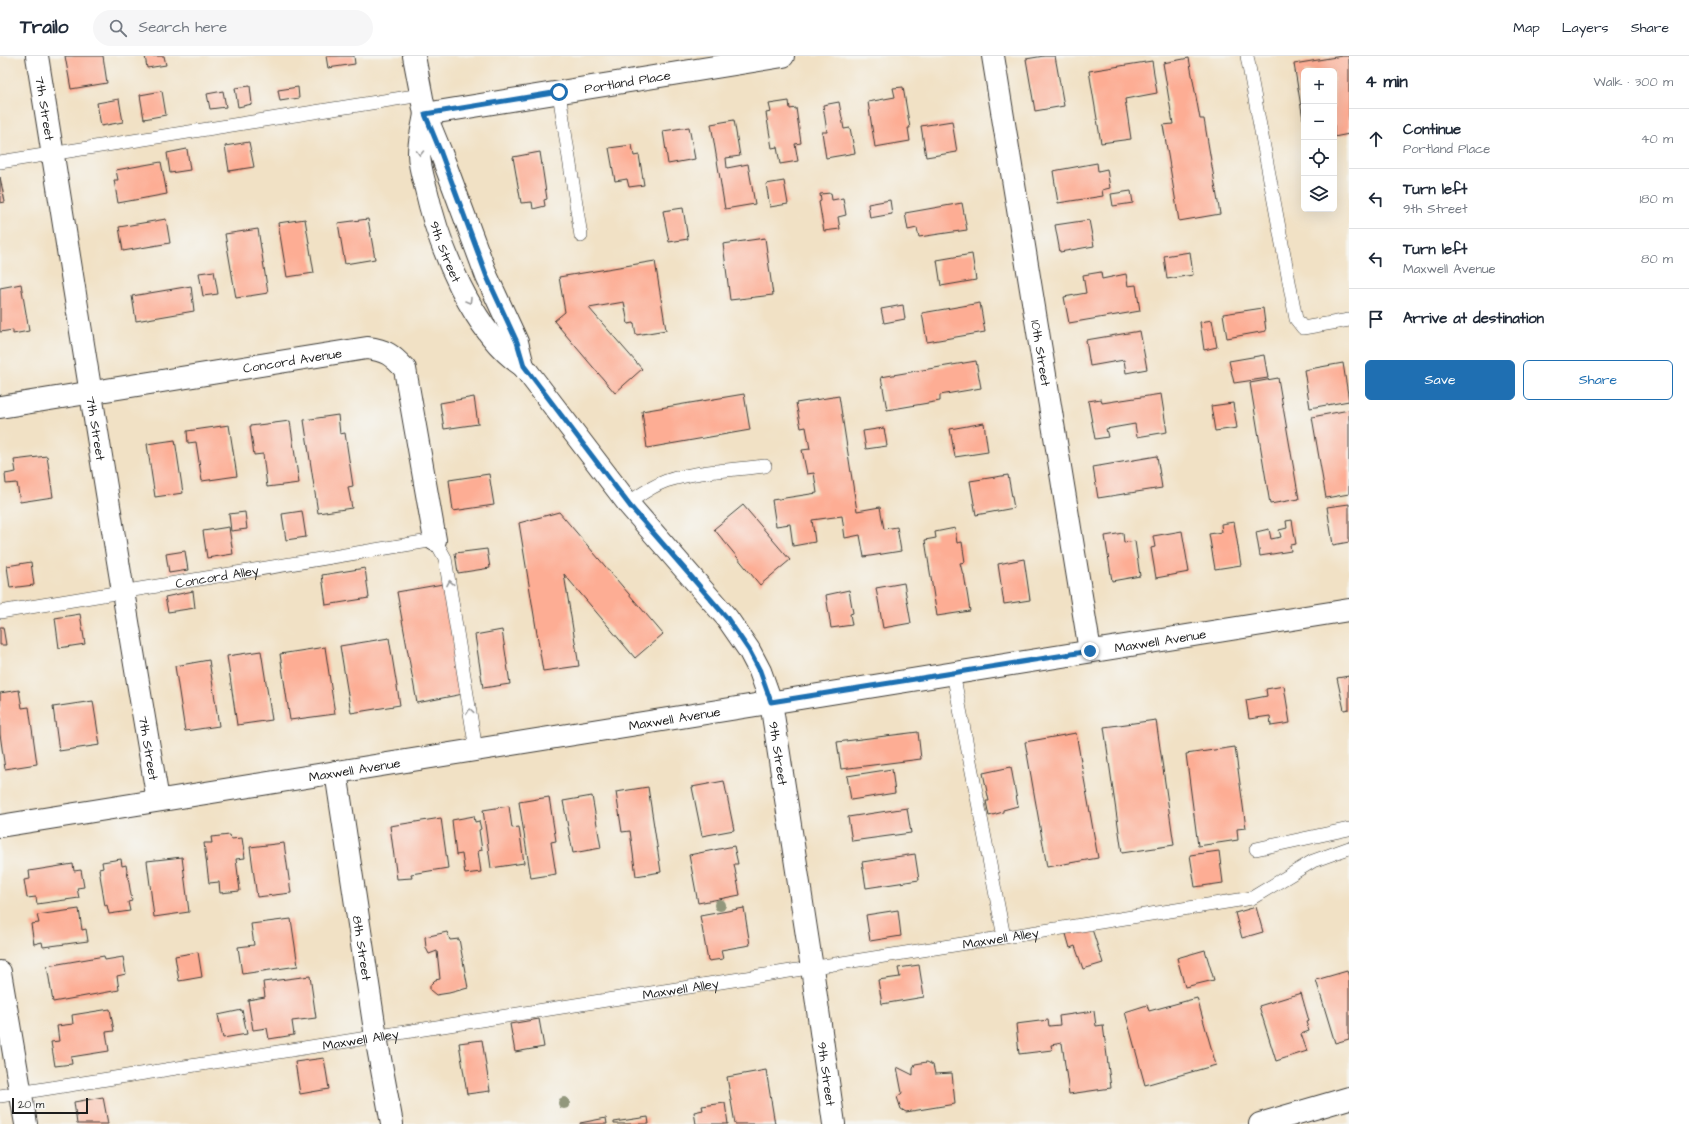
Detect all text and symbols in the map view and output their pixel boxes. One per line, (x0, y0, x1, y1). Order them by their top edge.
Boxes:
search box (93, 10, 373, 46)
text: Trailo (20, 14, 69, 41)
icon: search (107, 17, 129, 39)
text: Search here (139, 17, 227, 38)
text: Map (1513, 18, 1540, 38)
text: Layers (1562, 18, 1609, 38)
text: Share (1631, 18, 1669, 38)
street label: Portland Place (583, 66, 672, 98)
map controls (1301, 68, 1337, 212)
button: + (1301, 68, 1337, 104)
text: 4 min (1365, 70, 1408, 94)
text: Walk · 300 m (1594, 73, 1673, 91)
street label: 7th Street (30, 75, 59, 143)
route start (550, 83, 568, 101)
button: − (1301, 104, 1337, 140)
text: Continue (1403, 119, 1461, 140)
icon: ahead (1365, 128, 1387, 150)
text: 40 m (1641, 130, 1673, 148)
button: locate (1301, 140, 1337, 176)
text: Portland Place (1403, 140, 1490, 158)
one-way arrow (416, 150, 424, 156)
button: layers (1301, 176, 1337, 212)
text: Turn left (1403, 179, 1467, 200)
icon: left (1365, 188, 1387, 210)
text: 180 m (1639, 190, 1673, 208)
text: 9th Street (1403, 200, 1467, 218)
street label: 9th Street (425, 219, 466, 286)
text: Turn left (1403, 239, 1467, 260)
icon: left (1365, 248, 1387, 270)
text: 80 m (1641, 250, 1673, 268)
text: Maxwell Avenue (1403, 260, 1496, 278)
one-way arrow (465, 297, 472, 305)
icon: arrive (1365, 308, 1387, 330)
text: Arrive at destination (1403, 308, 1544, 329)
street label: 10th Street (1026, 319, 1055, 388)
street label: Concord Avenue (242, 344, 343, 378)
button: Save (1365, 360, 1515, 400)
button: Share (1523, 360, 1673, 400)
street label: 7th Street (81, 395, 110, 463)
street label: Concord Alley (174, 561, 260, 593)
one-way arrow (446, 579, 454, 586)
street label: Maxwell Avenue (1113, 625, 1208, 657)
route end (1081, 642, 1099, 660)
street label: Maxwell Avenue (627, 703, 722, 735)
one-way arrow (466, 708, 475, 714)
street label: 7th Street (134, 715, 163, 782)
street label: 9th Street (764, 720, 792, 788)
street label: Maxwell Avenue (307, 754, 402, 786)
street label: 8th Street (348, 914, 375, 983)
street label: Maxwell Alley (961, 924, 1040, 954)
street label: Maxwell Alley (641, 974, 720, 1004)
street label: Maxwell Alley (321, 1025, 400, 1055)
street label: 9th Street (813, 1041, 839, 1108)
scale bar (12, 1096, 88, 1115)
text: 20 m (18, 1097, 44, 1112)

